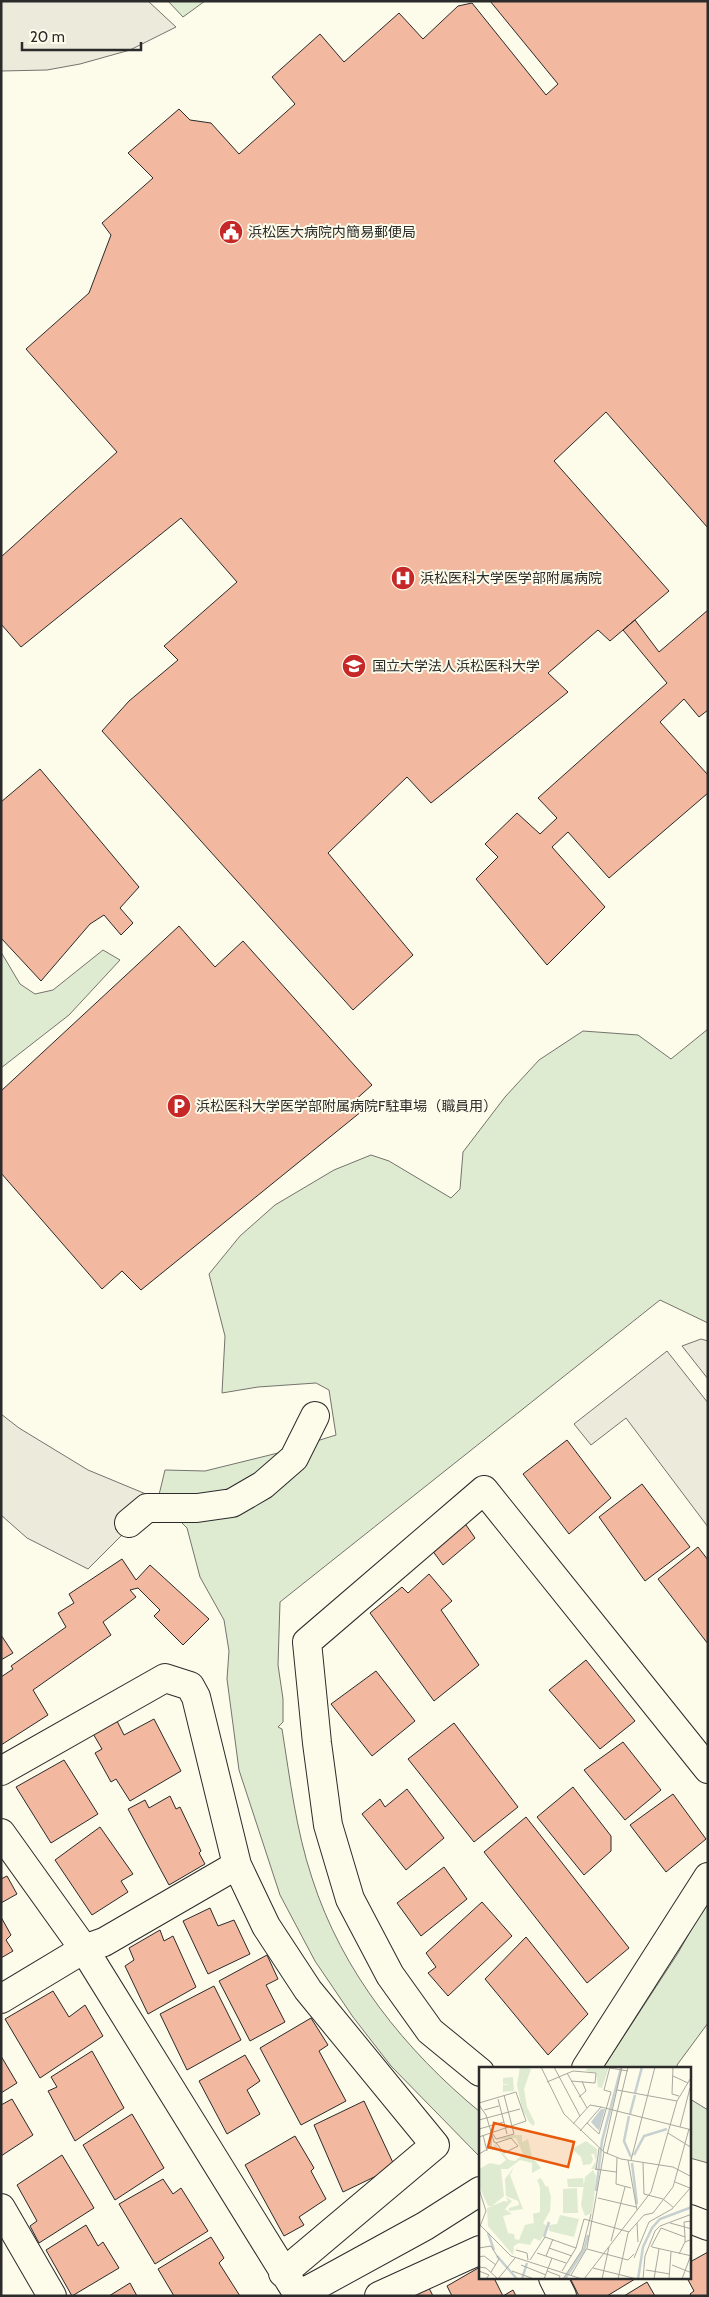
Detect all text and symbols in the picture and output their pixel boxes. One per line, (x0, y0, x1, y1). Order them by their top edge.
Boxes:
scale bar (22, 20, 141, 52)
text: 20 m (30, 28, 65, 46)
public building icon: 浜松医大病院内簡易郵便局 (218, 219, 244, 245)
place label: 浜松医大病院内簡易郵便局 (248, 223, 416, 241)
hospital icon: 浜松医科大学医学部附属病院 (390, 565, 416, 591)
place label: 浜松医科大学医学部附属病院 (420, 569, 602, 587)
school or university icon: 国立大学法人浜松医科大学 (341, 653, 367, 679)
place label: 国立大学法人浜松医科大学 (372, 657, 540, 675)
parking icon: 浜松医科大学医学部附属病院F駐車場（職員用） (166, 1093, 192, 1119)
place label: 浜松医科大学医学部附属病院F駐車場（職員用） (196, 1097, 497, 1115)
inset map (479, 2067, 692, 2280)

